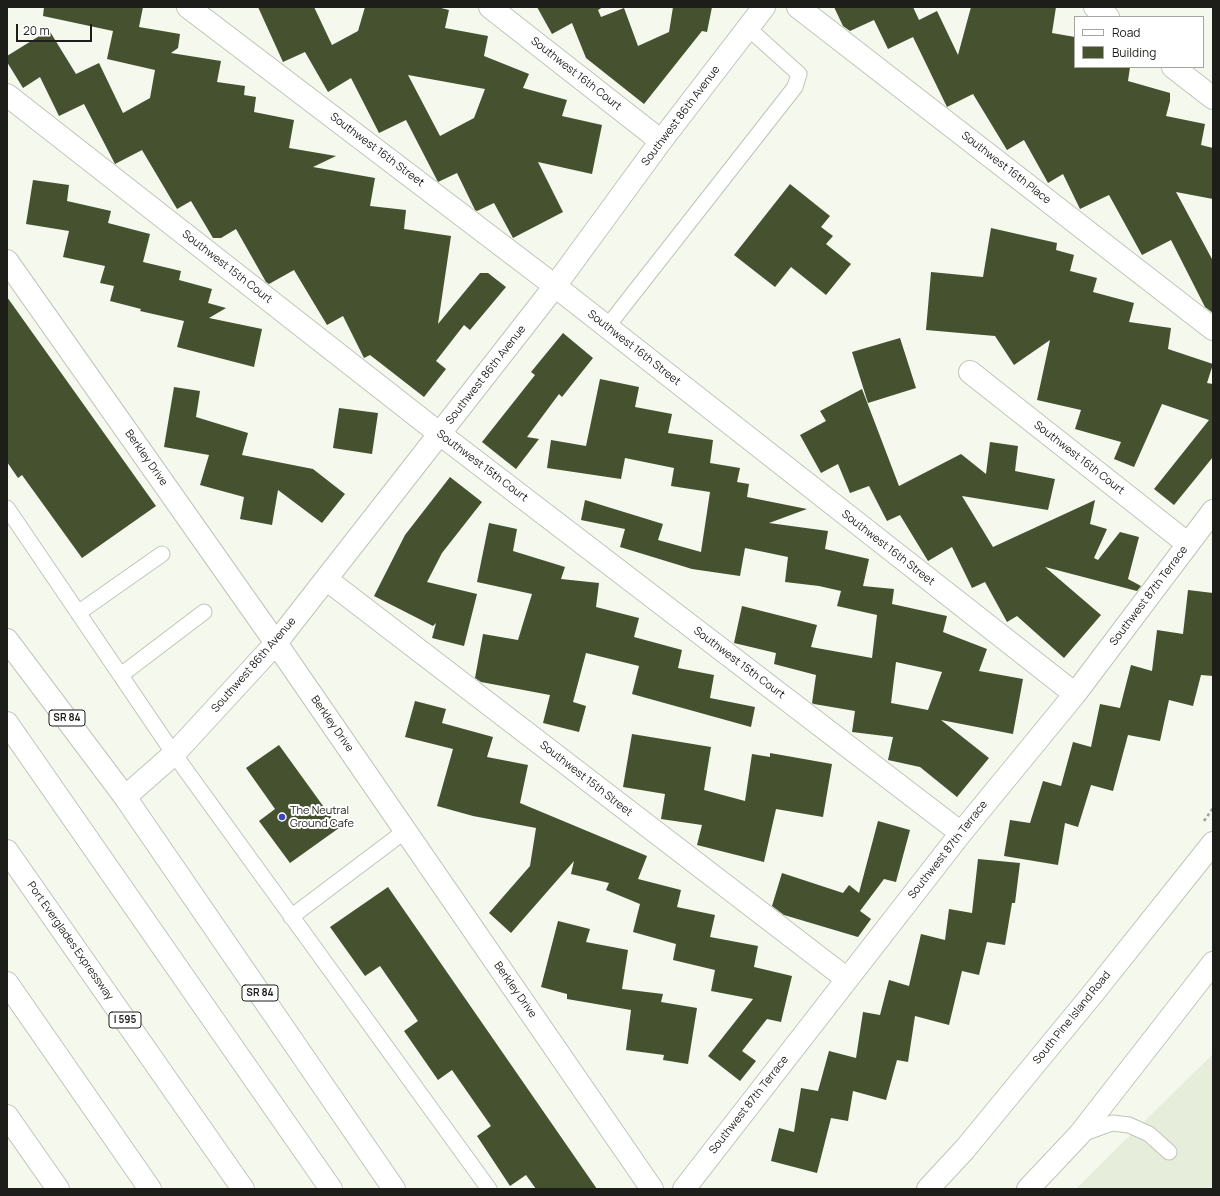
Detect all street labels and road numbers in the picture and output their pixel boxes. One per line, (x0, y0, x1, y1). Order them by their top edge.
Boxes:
street label: Southwest 16th Court (528, 35, 624, 113)
street label: Southwest 86th Avenue (639, 63, 723, 169)
street label: Southwest 16th Street (327, 110, 427, 190)
street label: Southwest 16th Place (959, 129, 1053, 207)
street label: Southwest 15th Court (179, 228, 275, 306)
street label: Southwest 16th Street (585, 308, 683, 388)
street label: Southwest 86th Avenue (443, 323, 529, 427)
street label: Southwest 16th Court (1031, 419, 1127, 497)
street label: Southwest 15th Court (434, 427, 530, 505)
street label: Berkley Drive (122, 428, 170, 488)
street label: Southwest 16th Street (839, 508, 937, 588)
street label: Southwest 87th Terrace (1107, 544, 1191, 648)
street label: Southwest 86th Avenue (209, 615, 299, 715)
street label: Southwest 15th Court (691, 624, 787, 702)
street label: Berkley Drive (308, 694, 356, 754)
road number: SR 84 (49, 710, 85, 726)
street label: Southwest 15th Street (537, 739, 635, 819)
street label: Southwest 87th Terrace (906, 798, 990, 902)
street label: Port Everglades Expressway (24, 879, 116, 1003)
street label: Berkley Drive (491, 960, 539, 1020)
street label: South Pine Island Road (1030, 969, 1114, 1067)
road number: SR 84 (242, 985, 278, 1001)
road number: I 595 (109, 1012, 141, 1028)
street label: Southwest 87th Terrace (707, 1053, 791, 1157)

